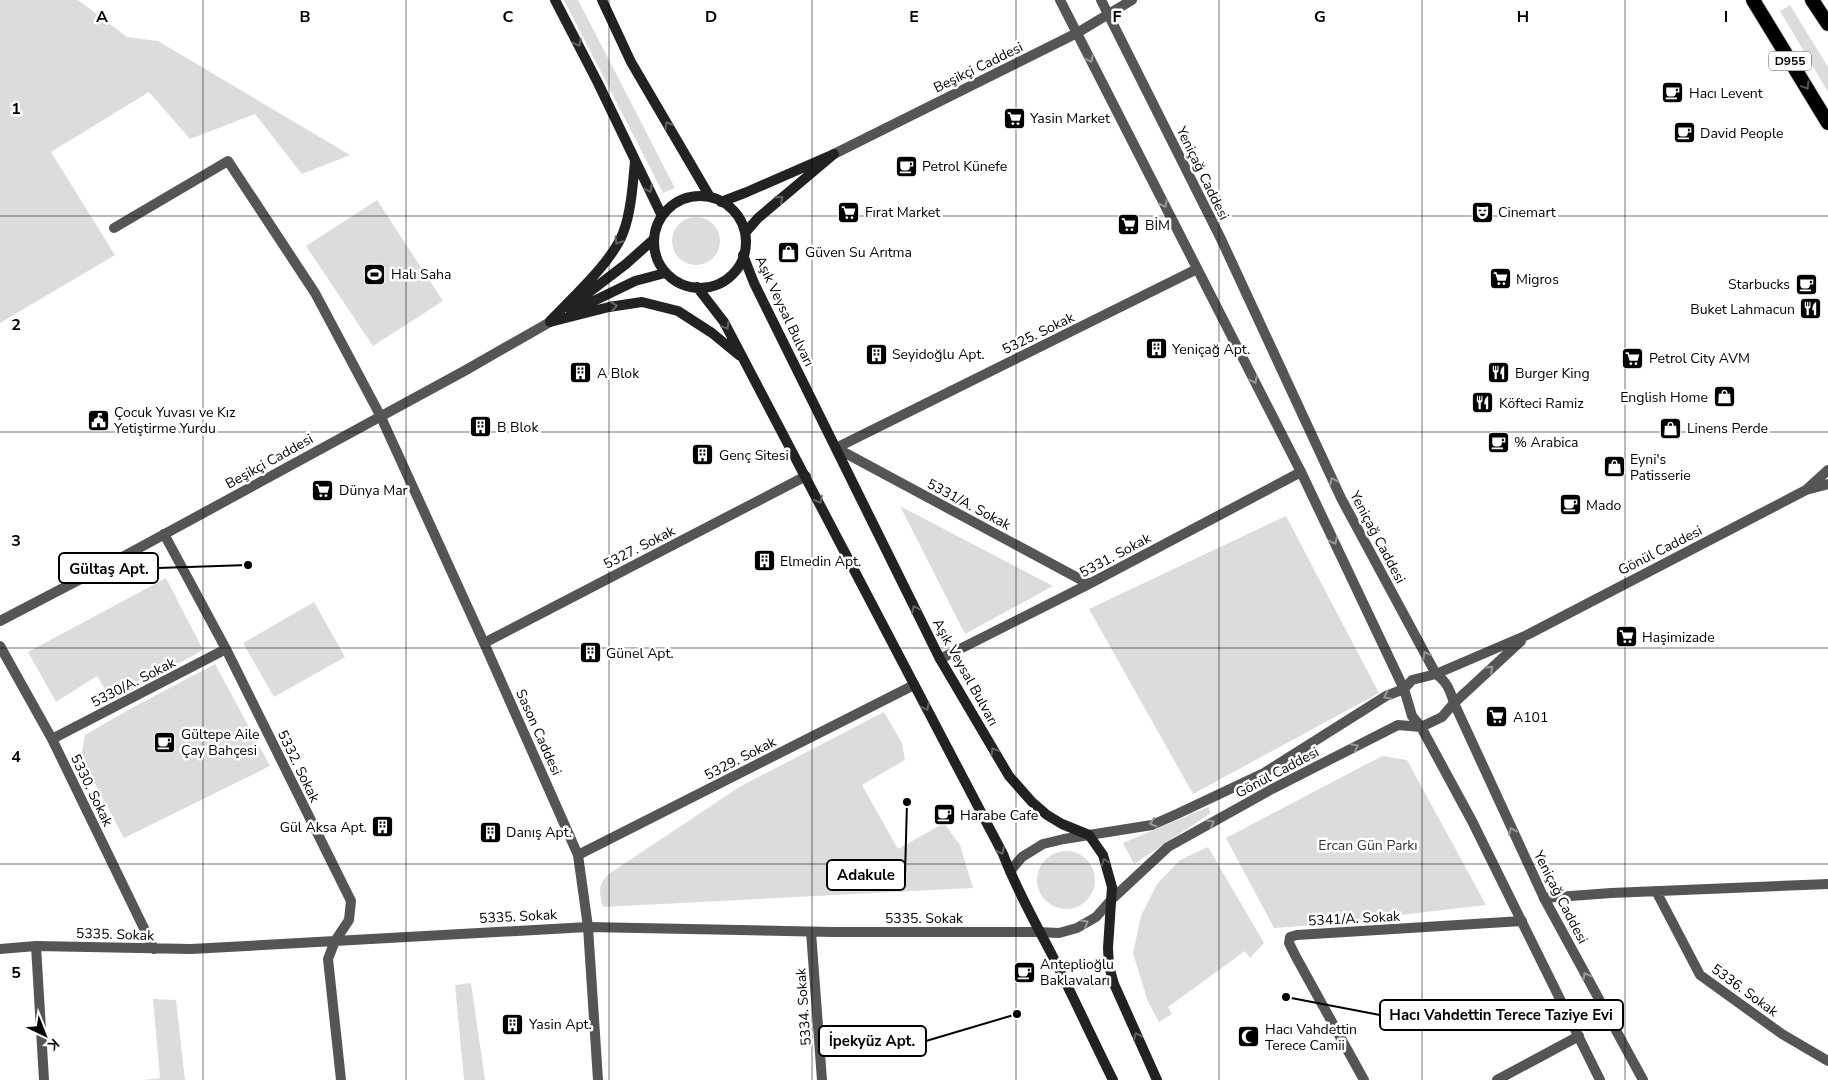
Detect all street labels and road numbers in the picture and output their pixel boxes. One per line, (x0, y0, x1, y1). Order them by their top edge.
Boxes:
street label: Beşikçi Caddesi (930, 38, 1026, 97)
road number: D955 (1769, 51, 1811, 70)
street label: Yeniçağ Caddesi (1171, 122, 1233, 223)
street label: Aşık Veysal Bulvarı (751, 253, 818, 370)
street label: 5325. Sokak (999, 307, 1078, 359)
street label: Beşikçi Caddesi (222, 430, 316, 493)
street label: 5331/A. Sokak (924, 474, 1015, 535)
street label: Yeniçağ Caddesi (1345, 487, 1410, 587)
street label: 5327. Sokak (600, 521, 679, 574)
street label: Gönül Caddesi (1615, 521, 1705, 580)
street label: 5331. Sokak (1076, 528, 1155, 582)
street label: Aşık Veysal Bulvarı (928, 615, 1003, 729)
street label: 5330/A. Sokak (88, 653, 180, 712)
street label: Sason Caddesi (511, 686, 566, 778)
street label: 5332. Sokak (273, 727, 325, 806)
street label: 5329. Sokak (701, 732, 780, 785)
street label: Gönül Caddesi (1232, 742, 1322, 802)
street label: 5330. Sokak (66, 751, 118, 830)
street label: Yeniçağ Caddesi (1529, 847, 1592, 947)
street label: 5335. Sokak (479, 905, 559, 928)
street label: 5341/A. Sokak (1307, 907, 1402, 930)
street label: 5335. Sokak (885, 909, 964, 928)
street label: 5335. Sokak (76, 924, 155, 945)
street label: 5336. Sokak (1708, 960, 1783, 1022)
street label: 5334. Sokak (791, 966, 816, 1047)

